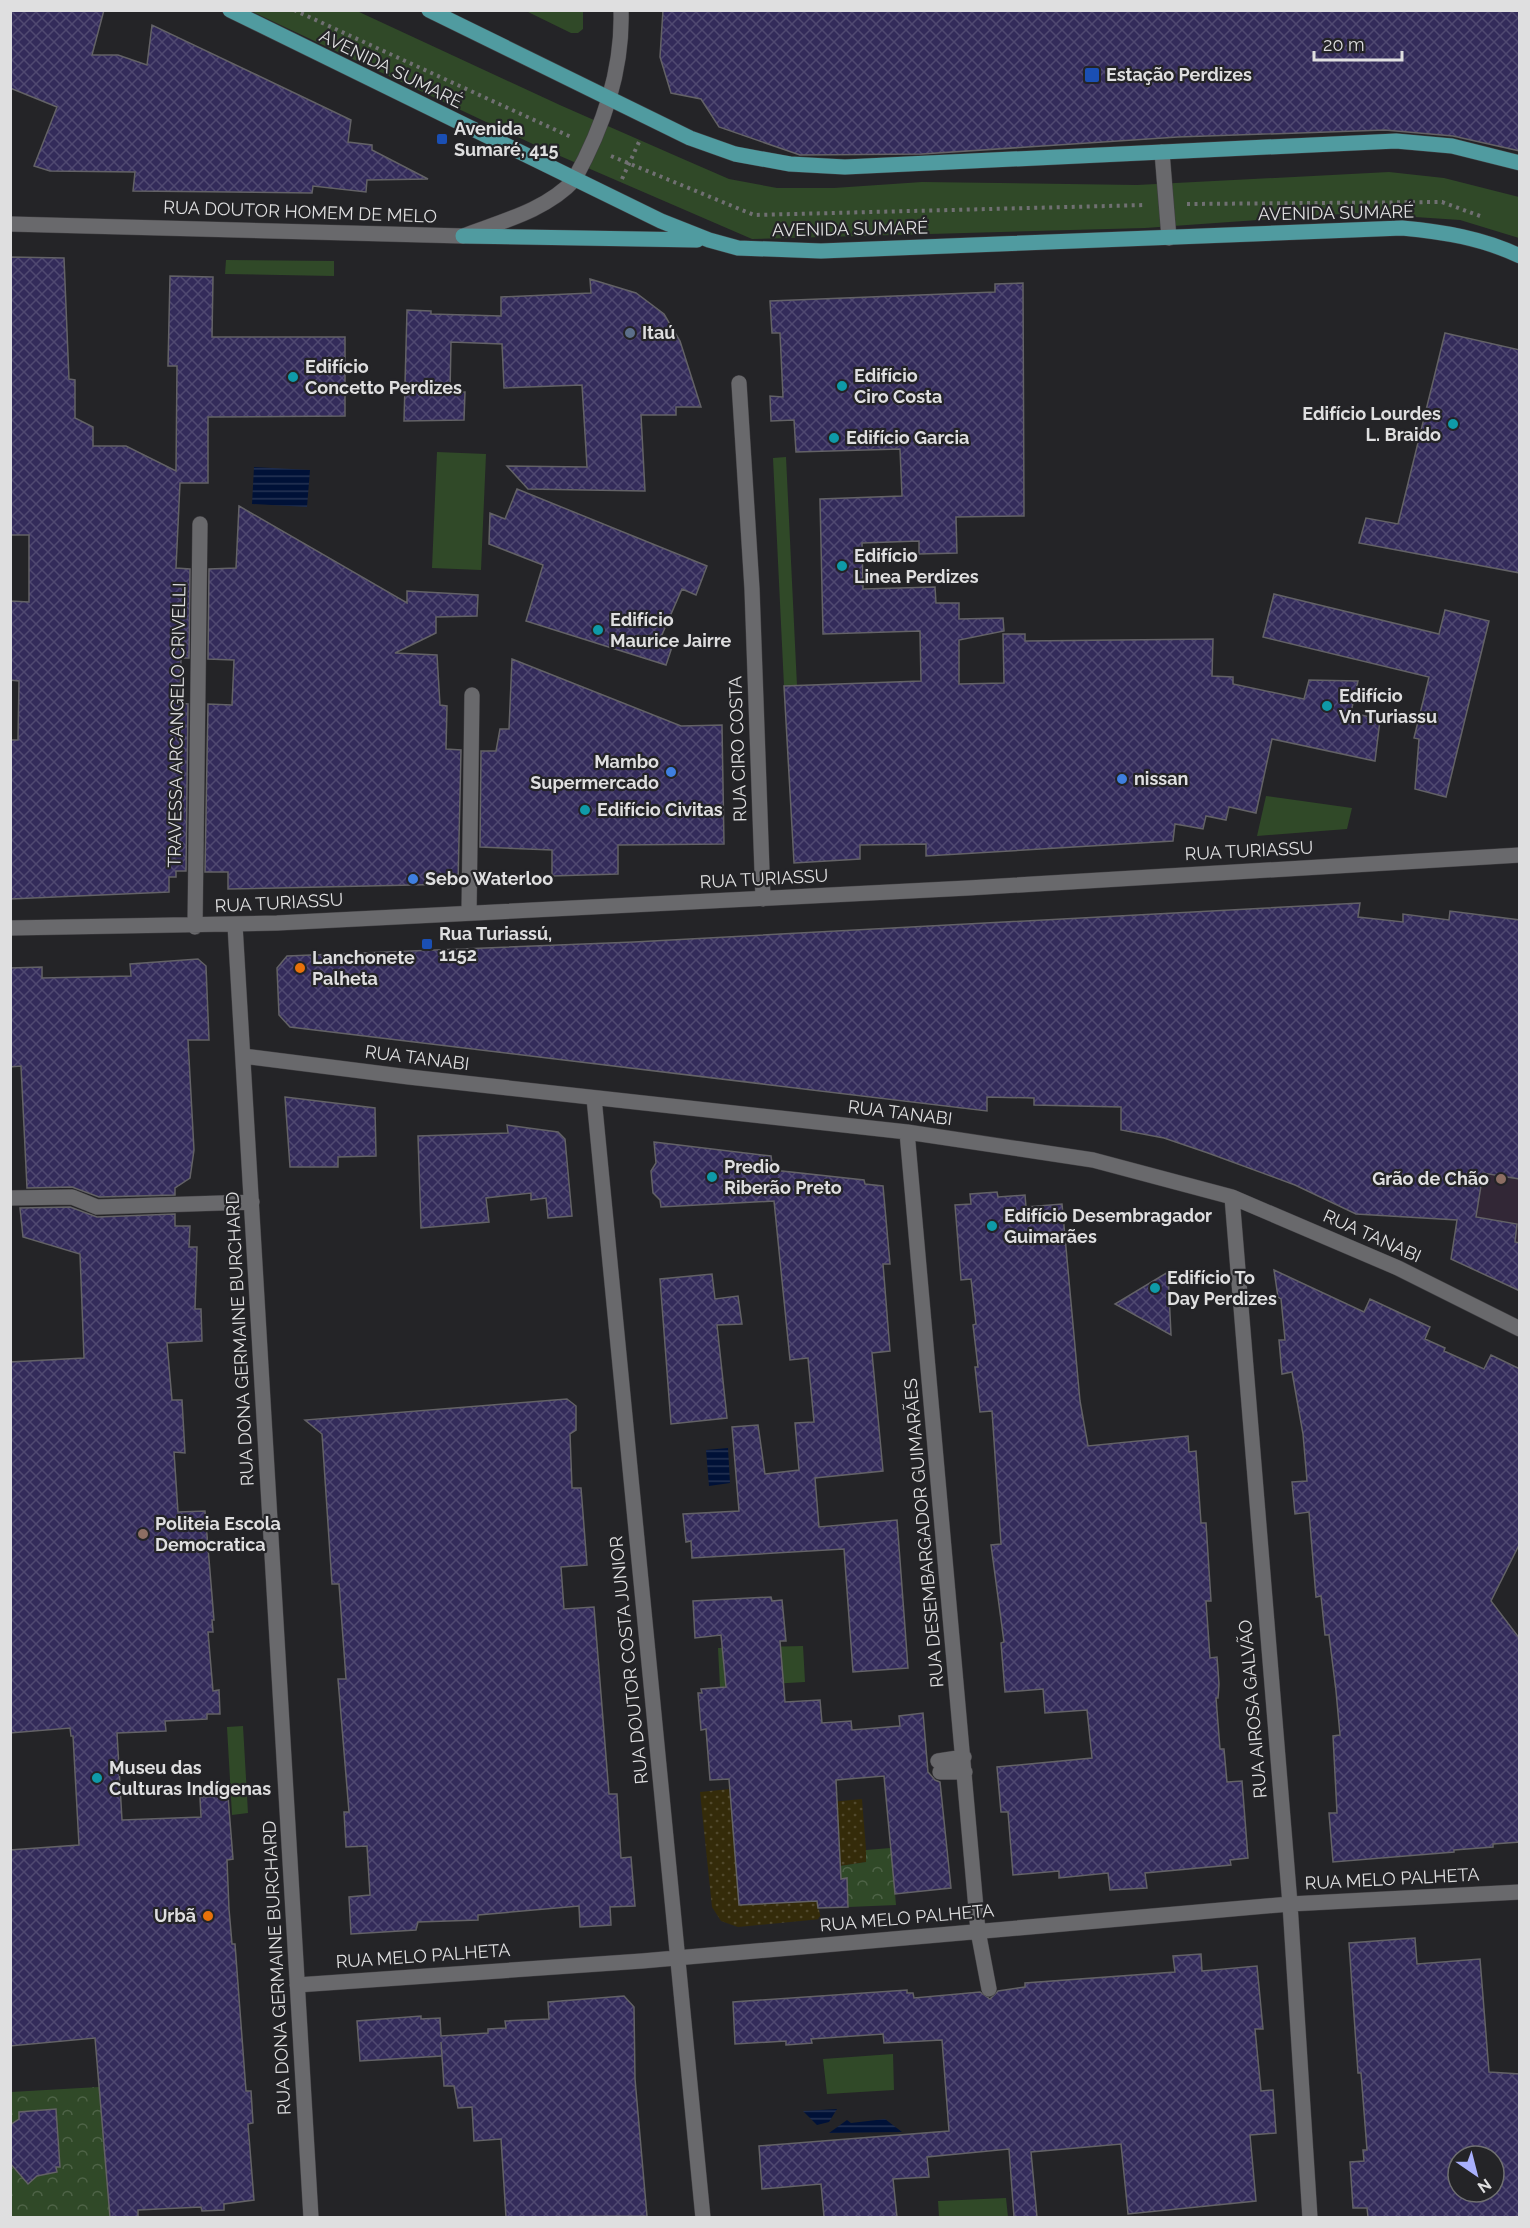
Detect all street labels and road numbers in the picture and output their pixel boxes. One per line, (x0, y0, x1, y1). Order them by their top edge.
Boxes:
street label: AVENIDA SUMARÉ (316, 24, 467, 112)
street label: RUA DOUTOR HOMEM DE MELO (163, 196, 437, 227)
street label: AVENIDA SUMARÉ (1258, 200, 1414, 224)
street label: AVENIDA SUMARÉ (772, 216, 928, 240)
street label: TRAVESSA ARCANGELO CRIVELLI (164, 582, 189, 868)
street label: RUA CIRO COSTA (724, 676, 751, 822)
street label: RUA TURIASSU (1184, 837, 1314, 864)
street label: RUA TURIASSU (699, 865, 829, 892)
street label: RUA TURIASSU (214, 889, 344, 916)
street label: RUA TANABI (364, 1041, 470, 1074)
street label: RUA TANABI (847, 1096, 953, 1129)
street label: RUA DONA GERMAINE BURCHARD (221, 1191, 258, 1487)
street label: RUA TANABI (1320, 1205, 1424, 1266)
street label: RUA DESEMBARGADOR GUIMARÃES (900, 1377, 947, 1689)
street label: RUA DOUTOR COSTA JUNIOR (605, 1535, 652, 1785)
street label: RUA AIROSA GALVÃO (1234, 1619, 1271, 1799)
street label: RUA DONA GERMAINE BURCHARD (258, 1820, 295, 2116)
street label: RUA MELO PALHETA (1304, 1863, 1480, 1894)
street label: RUA MELO PALHETA (819, 1899, 995, 1936)
street label: RUA MELO PALHETA (335, 1939, 511, 1972)

